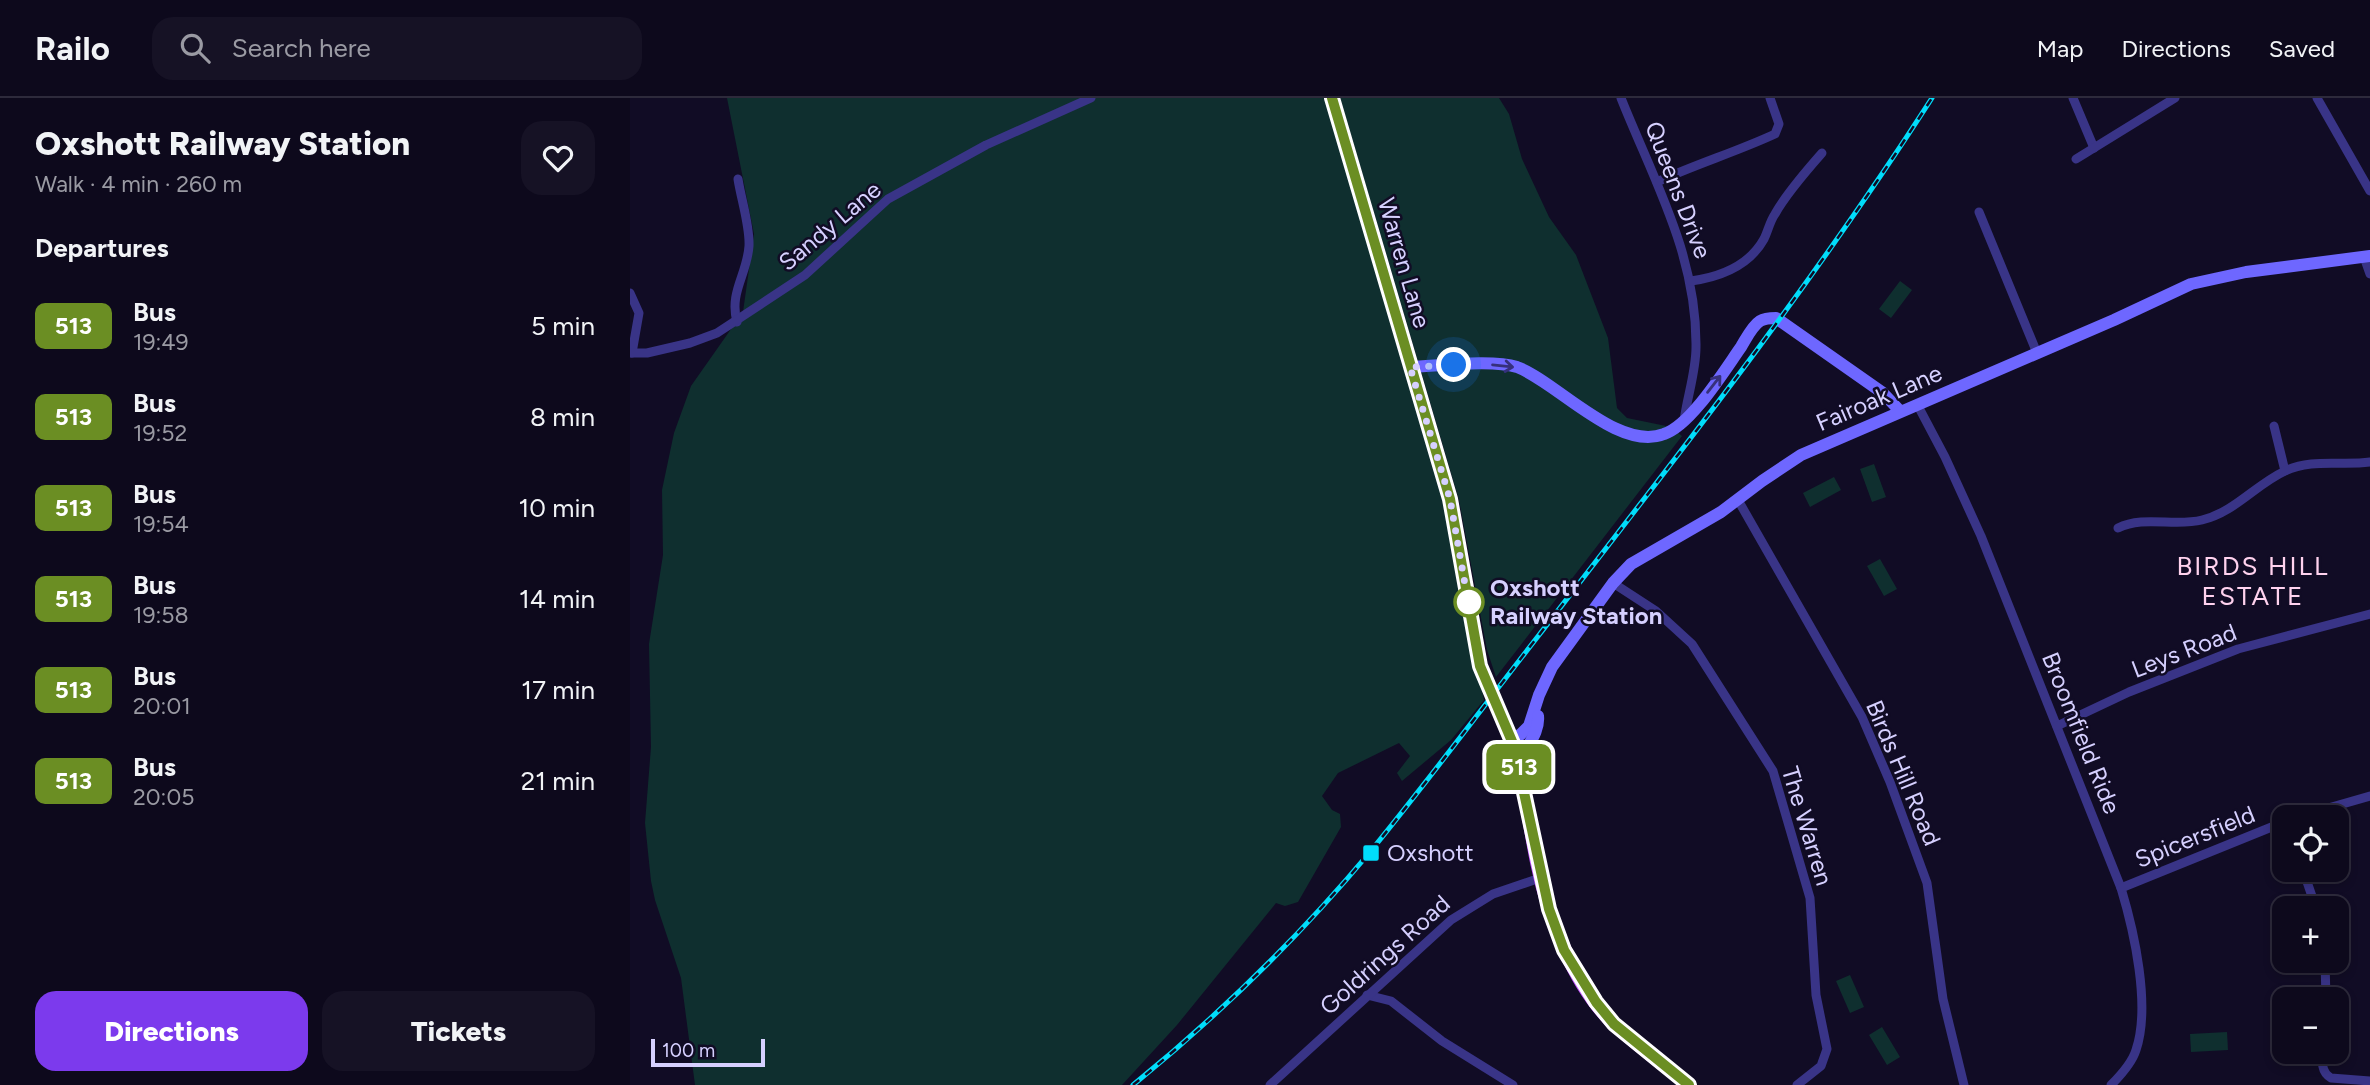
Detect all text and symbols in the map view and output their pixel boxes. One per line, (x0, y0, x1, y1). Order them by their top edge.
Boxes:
search box (152, 17, 642, 80)
text: Railo (35, 29, 110, 68)
icon: search (176, 29, 214, 67)
text: Search here (232, 32, 371, 64)
text: Map (2037, 34, 2083, 63)
text: Directions (2121, 34, 2231, 63)
text: Saved (2269, 34, 2335, 63)
street label: Queens Drive (1639, 117, 1718, 262)
button: heart (521, 121, 595, 195)
text: Oxshott Railway Station (35, 124, 410, 163)
text: Walk · 4 min · 260 m (35, 170, 242, 198)
street label: Sandy Lane (773, 175, 887, 277)
street label: Warren Lane (1372, 194, 1437, 331)
text: Departures (35, 232, 169, 264)
text: Bus (133, 296, 176, 328)
text: 5 min (531, 310, 595, 342)
text: 513 (55, 311, 92, 340)
text: 19:49 (133, 328, 189, 356)
your location (1436, 347, 1471, 382)
street label: Fairoak Lane (1812, 358, 1946, 437)
one-way arrow (1491, 359, 1514, 372)
one-way arrow (1706, 376, 1721, 394)
text: Bus (133, 387, 176, 419)
text: 8 min (530, 401, 595, 433)
text: 513 (55, 402, 92, 431)
text: 19:52 (133, 419, 187, 447)
text: Bus (133, 478, 176, 510)
text: 10 min (519, 492, 595, 524)
text: 513 (55, 493, 92, 522)
text: 19:54 (133, 510, 189, 538)
district label: BIRDS HILL ESTATE (2176, 550, 2330, 612)
text: Bus (133, 569, 176, 601)
place label: Oxshott Railway Station (1490, 573, 1662, 630)
text: 14 min (519, 583, 595, 615)
text: 513 (55, 584, 92, 613)
marker: Oxshott Railway Station (1454, 587, 1484, 617)
text: 19:58 (133, 601, 189, 629)
street label: Leys Road (2127, 617, 2240, 684)
street label: Broomfield Ride (2036, 648, 2127, 818)
text: Bus (133, 660, 176, 692)
text: 17 min (521, 674, 595, 706)
text: 513 (55, 675, 92, 704)
text: 20:01 (133, 692, 191, 720)
street label: Birds Hill Road (1860, 696, 1947, 850)
line badge: 513 (1479, 744, 1559, 790)
text: Bus (133, 751, 176, 783)
text: 513 (1500, 752, 1538, 781)
street label: The Warren (1776, 763, 1839, 889)
text: 21 min (521, 765, 595, 797)
text: 513 (55, 766, 92, 795)
text: 20:05 (133, 783, 194, 811)
street label: Spicersfield (2131, 799, 2259, 874)
map controls (2272, 805, 2349, 1064)
button: locate (2272, 805, 2349, 882)
place label: Oxshott (1387, 838, 1474, 867)
marker: Oxshott (1361, 843, 1381, 863)
street label: Goldrings Road (1314, 889, 1456, 1021)
button: + (2272, 896, 2349, 973)
button: − (2272, 987, 2349, 1064)
button: Directions (35, 991, 308, 1071)
button: Tickets (322, 991, 595, 1071)
scale bar (651, 1036, 765, 1068)
text: 100 m (662, 1039, 715, 1062)

